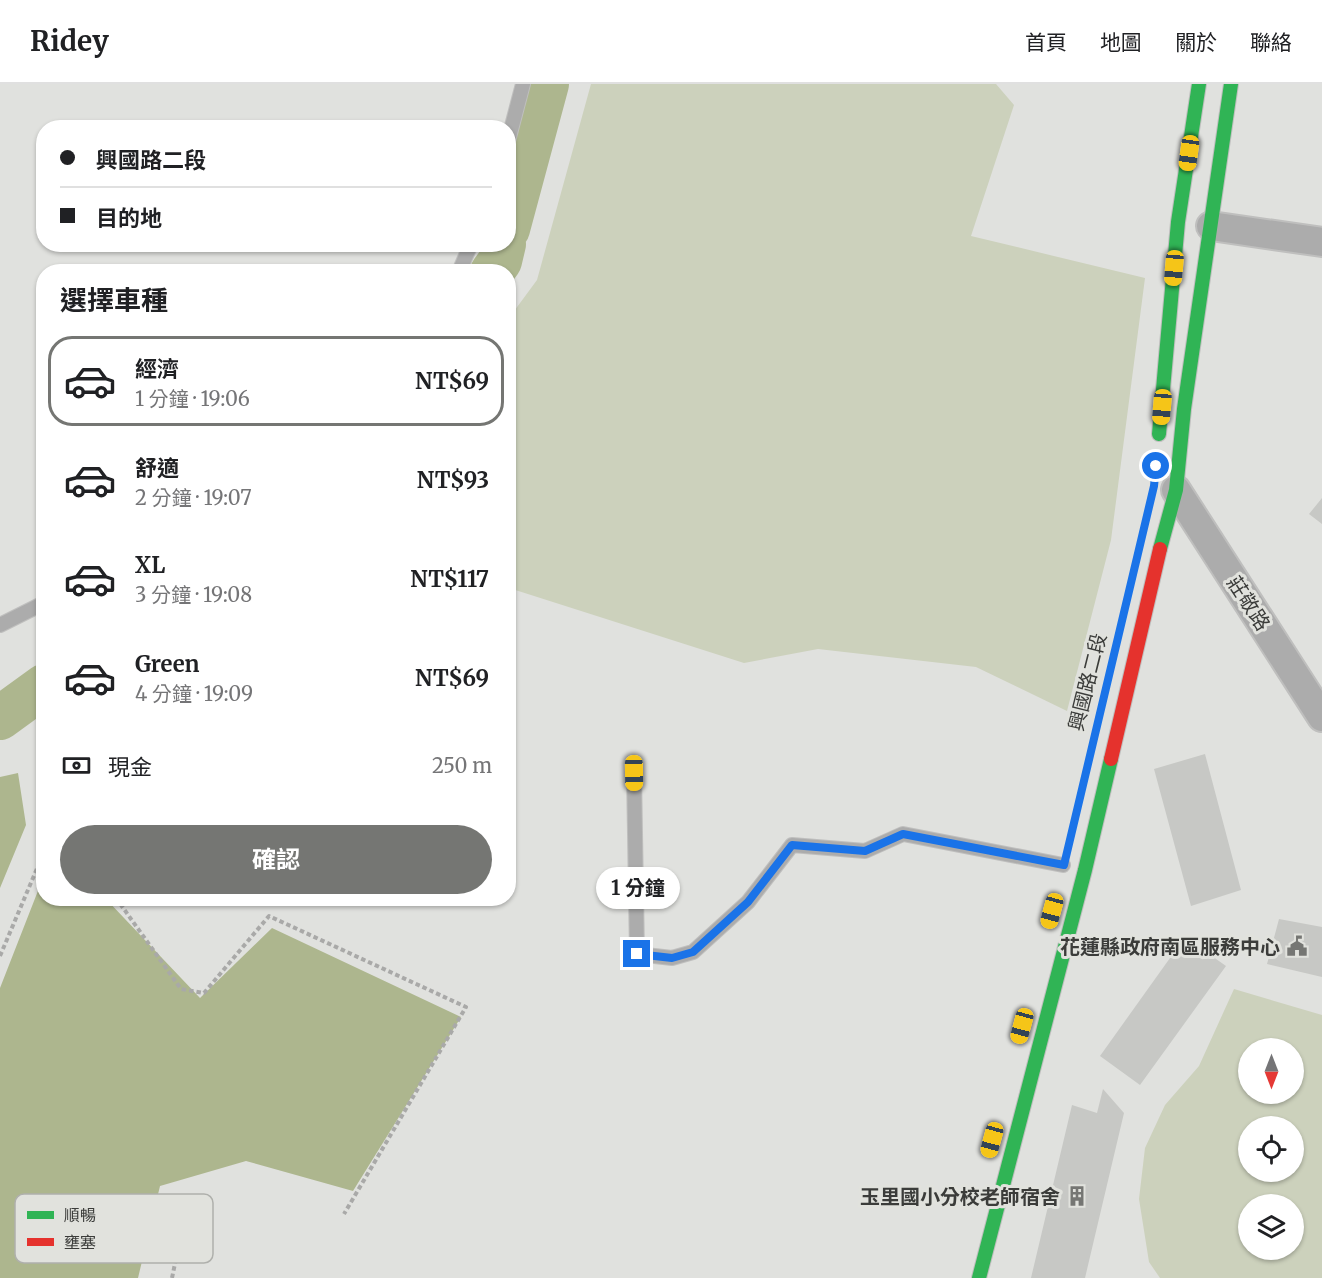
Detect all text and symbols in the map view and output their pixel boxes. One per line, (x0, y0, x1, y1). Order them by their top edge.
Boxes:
text: Ridey (30, 23, 109, 59)
text: 首頁 (1025, 29, 1067, 56)
text: 地圖 (1100, 29, 1142, 56)
text: 關於 (1175, 29, 1217, 56)
text: 聯絡 (1250, 29, 1292, 56)
car (1178, 134, 1200, 172)
text: 興國路二段 (96, 146, 206, 174)
text: 目的地 (96, 204, 162, 232)
car (1163, 249, 1185, 287)
text: 選擇車種 (60, 283, 168, 317)
icon: car (63, 354, 117, 408)
text: 經濟 (135, 355, 179, 383)
text: NT$69 (415, 367, 489, 395)
text: 1 分鐘 · 19:06 (135, 386, 250, 411)
car (1151, 388, 1173, 426)
route start (1142, 452, 1169, 479)
icon: car (63, 453, 117, 507)
text: 舒適 (135, 454, 179, 482)
text: NT$93 (417, 466, 489, 494)
text: 2 分鐘 · 19:07 (135, 485, 252, 510)
text: XL (135, 551, 165, 579)
icon: car (63, 552, 117, 606)
text: NT$117 (410, 565, 489, 593)
street label: 莊敬路 (1222, 571, 1276, 635)
text: 3 分鐘 · 19:08 (135, 582, 252, 607)
street label: 興國路二段 (1063, 630, 1111, 734)
text: Green (135, 650, 199, 678)
icon: car (63, 651, 117, 705)
text: NT$69 (415, 664, 489, 692)
text: 4 分鐘 · 19:09 (135, 681, 253, 706)
icon: cash (60, 749, 93, 782)
text: 現金 (108, 753, 152, 781)
text: 250 m (432, 753, 492, 778)
car (625, 755, 643, 791)
button: 確認 (60, 825, 492, 894)
callout: 1 分鐘 (595, 867, 679, 909)
text: 1 分鐘 (611, 875, 665, 900)
car (1039, 891, 1065, 931)
place label: 花蓮縣政府南區服務中心 (1060, 934, 1280, 959)
public building icon: 花蓮縣政府南區服務中心 (1285, 934, 1309, 958)
route end (623, 940, 650, 967)
car (1009, 1006, 1035, 1046)
north arrow (1238, 1038, 1304, 1104)
map controls (1238, 1038, 1304, 1260)
button: locate (1238, 1116, 1304, 1182)
car (979, 1120, 1005, 1160)
place label: 玉里國小分校老師宿舍 (860, 1184, 1060, 1209)
building icon: 玉里國小分校老師宿舍 (1065, 1184, 1089, 1208)
legend (15, 1194, 213, 1263)
button: layers (1238, 1194, 1304, 1260)
text: 順暢 (64, 1205, 96, 1225)
text: 壅塞 (64, 1232, 96, 1252)

